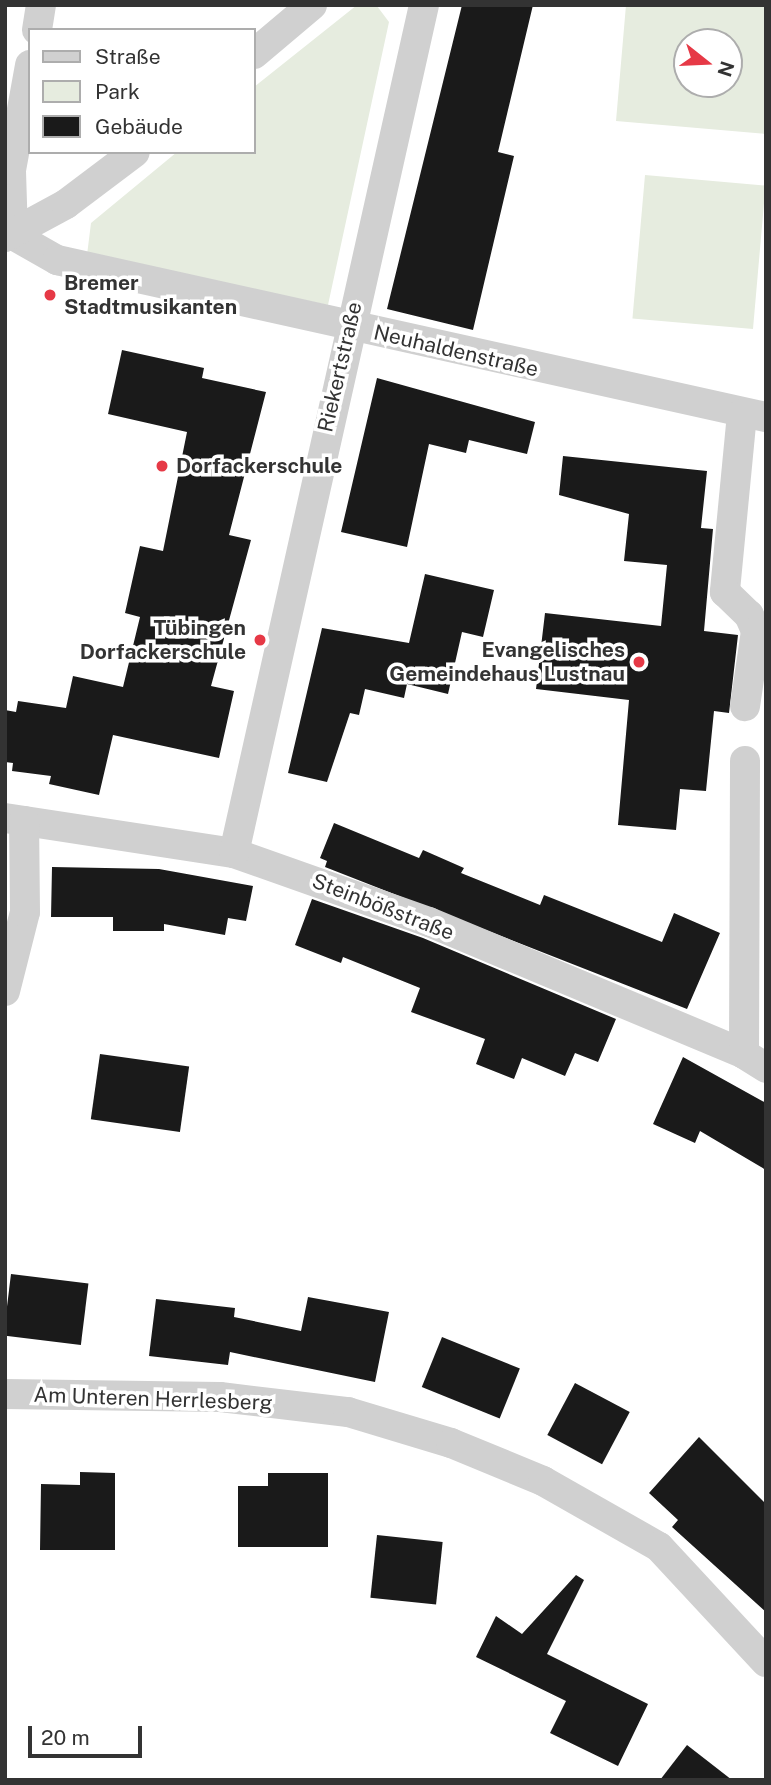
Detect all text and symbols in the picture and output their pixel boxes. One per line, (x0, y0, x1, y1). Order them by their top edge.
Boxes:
legend (28, 28, 256, 154)
north arrow (673, 28, 743, 98)
text: Straße (95, 44, 161, 69)
text: N (713, 58, 739, 79)
text: Park (95, 79, 140, 104)
text: Gebäude (95, 114, 183, 139)
place label: Bremer Stadtmusikanten (64, 270, 237, 320)
marker: Bremer Stadtmusikanten (42, 287, 58, 303)
street label: Riekertstraße (313, 300, 367, 434)
street label: Neuhaldenstraße (371, 320, 541, 382)
place label: Dorfackerschule (176, 453, 342, 479)
marker: Dorfackerschule (154, 458, 170, 474)
place label: Tübingen Dorfackerschule (80, 615, 246, 665)
marker: Tübingen Dorfackerschule (252, 632, 268, 648)
place label: Evangelisches Gemeindehaus Lustnau (389, 637, 625, 687)
marker: Evangelisches Gemeindehaus Lustnau (631, 654, 647, 670)
street label: Steinbößstraße (309, 868, 457, 946)
street label: Am Unteren Herrlesberg (33, 1382, 273, 1416)
scale bar (32, 1712, 145, 1756)
text: 20 m (41, 1725, 90, 1750)

